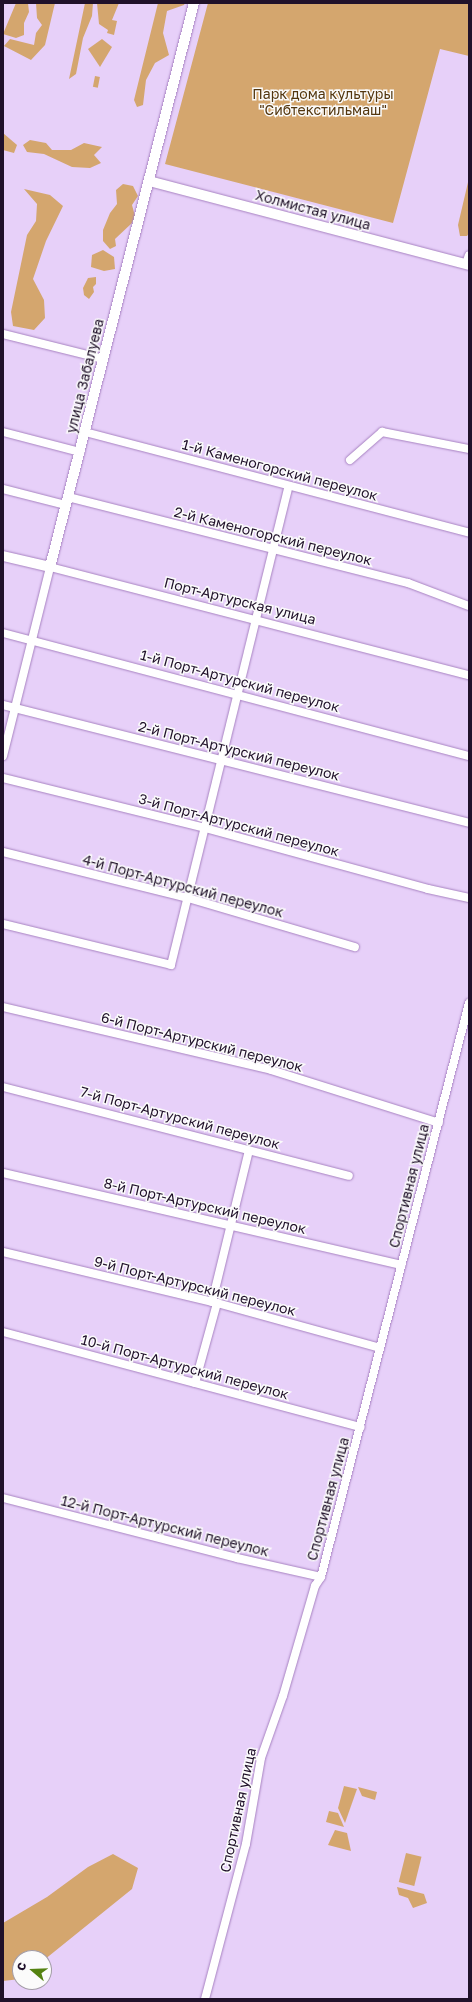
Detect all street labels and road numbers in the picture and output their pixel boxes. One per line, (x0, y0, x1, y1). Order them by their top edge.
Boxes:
street label: Холмистая улица (254, 187, 372, 233)
street label: улица Забалуева (63, 317, 107, 435)
street label: 1-й Каменогорский переулок (180, 436, 380, 504)
street label: 2-й Каменогорский переулок (173, 503, 373, 569)
street label: Порт-Артурская улица (162, 574, 318, 628)
street label: 1-й Порт-Артурский переулок (139, 646, 341, 716)
street label: 2-й Порт-Артурский переулок (137, 718, 341, 784)
street label: 3-й Порт-Артурский переулок (137, 790, 341, 860)
street label: 4-й Порт-Артурский переулок (81, 851, 285, 921)
street label: 6-й Порт-Артурский переулок (99, 1009, 305, 1075)
street label: 7-й Порт-Артурский переулок (78, 1083, 282, 1153)
street label: Спортивная улица (385, 1122, 433, 1250)
street label: 8-й Порт-Артурский переулок (102, 1175, 308, 1237)
street label: 9-й Порт-Артурский переулок (92, 1253, 298, 1319)
street label: 10-й Порт-Артурский переулок (79, 1331, 291, 1403)
street label: Спортивная улица (303, 1435, 353, 1563)
street label: 12-й Порт-Артурский переулок (59, 1492, 271, 1560)
street label: Спортивная улица (217, 1746, 259, 1874)

